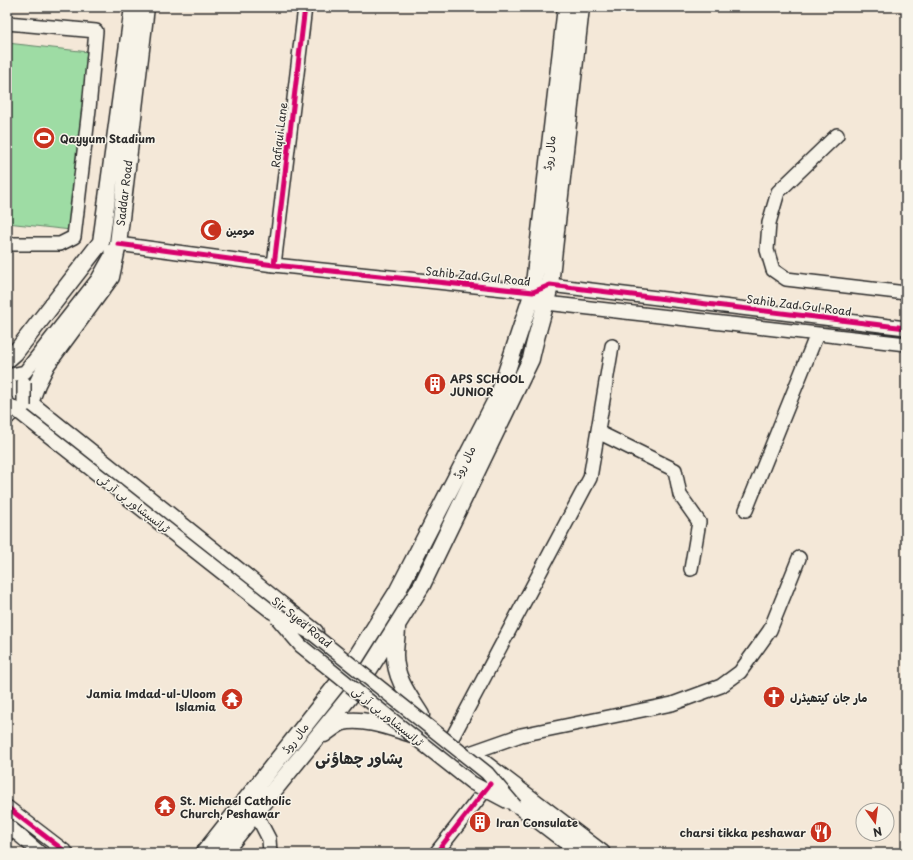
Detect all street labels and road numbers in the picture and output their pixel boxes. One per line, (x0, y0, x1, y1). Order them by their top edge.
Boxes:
street label: Rafiqui Lane (267, 101, 291, 169)
street label: مال روڈ (538, 135, 560, 171)
street label: Saddar Road (112, 159, 136, 227)
street label: Sahib Zad Gul Road (425, 262, 531, 290)
street label: Sahib Zad Gul Road (745, 290, 853, 320)
street label: مال روڈ (448, 443, 480, 481)
street label: ٹرانسپشاور بی آر ٹی (94, 469, 174, 537)
street label: Sir Syed Road (268, 592, 336, 652)
street label: ٹرانسپشاور بی آر ٹی (349, 682, 428, 751)
street label: مال روڈ (278, 719, 312, 757)

